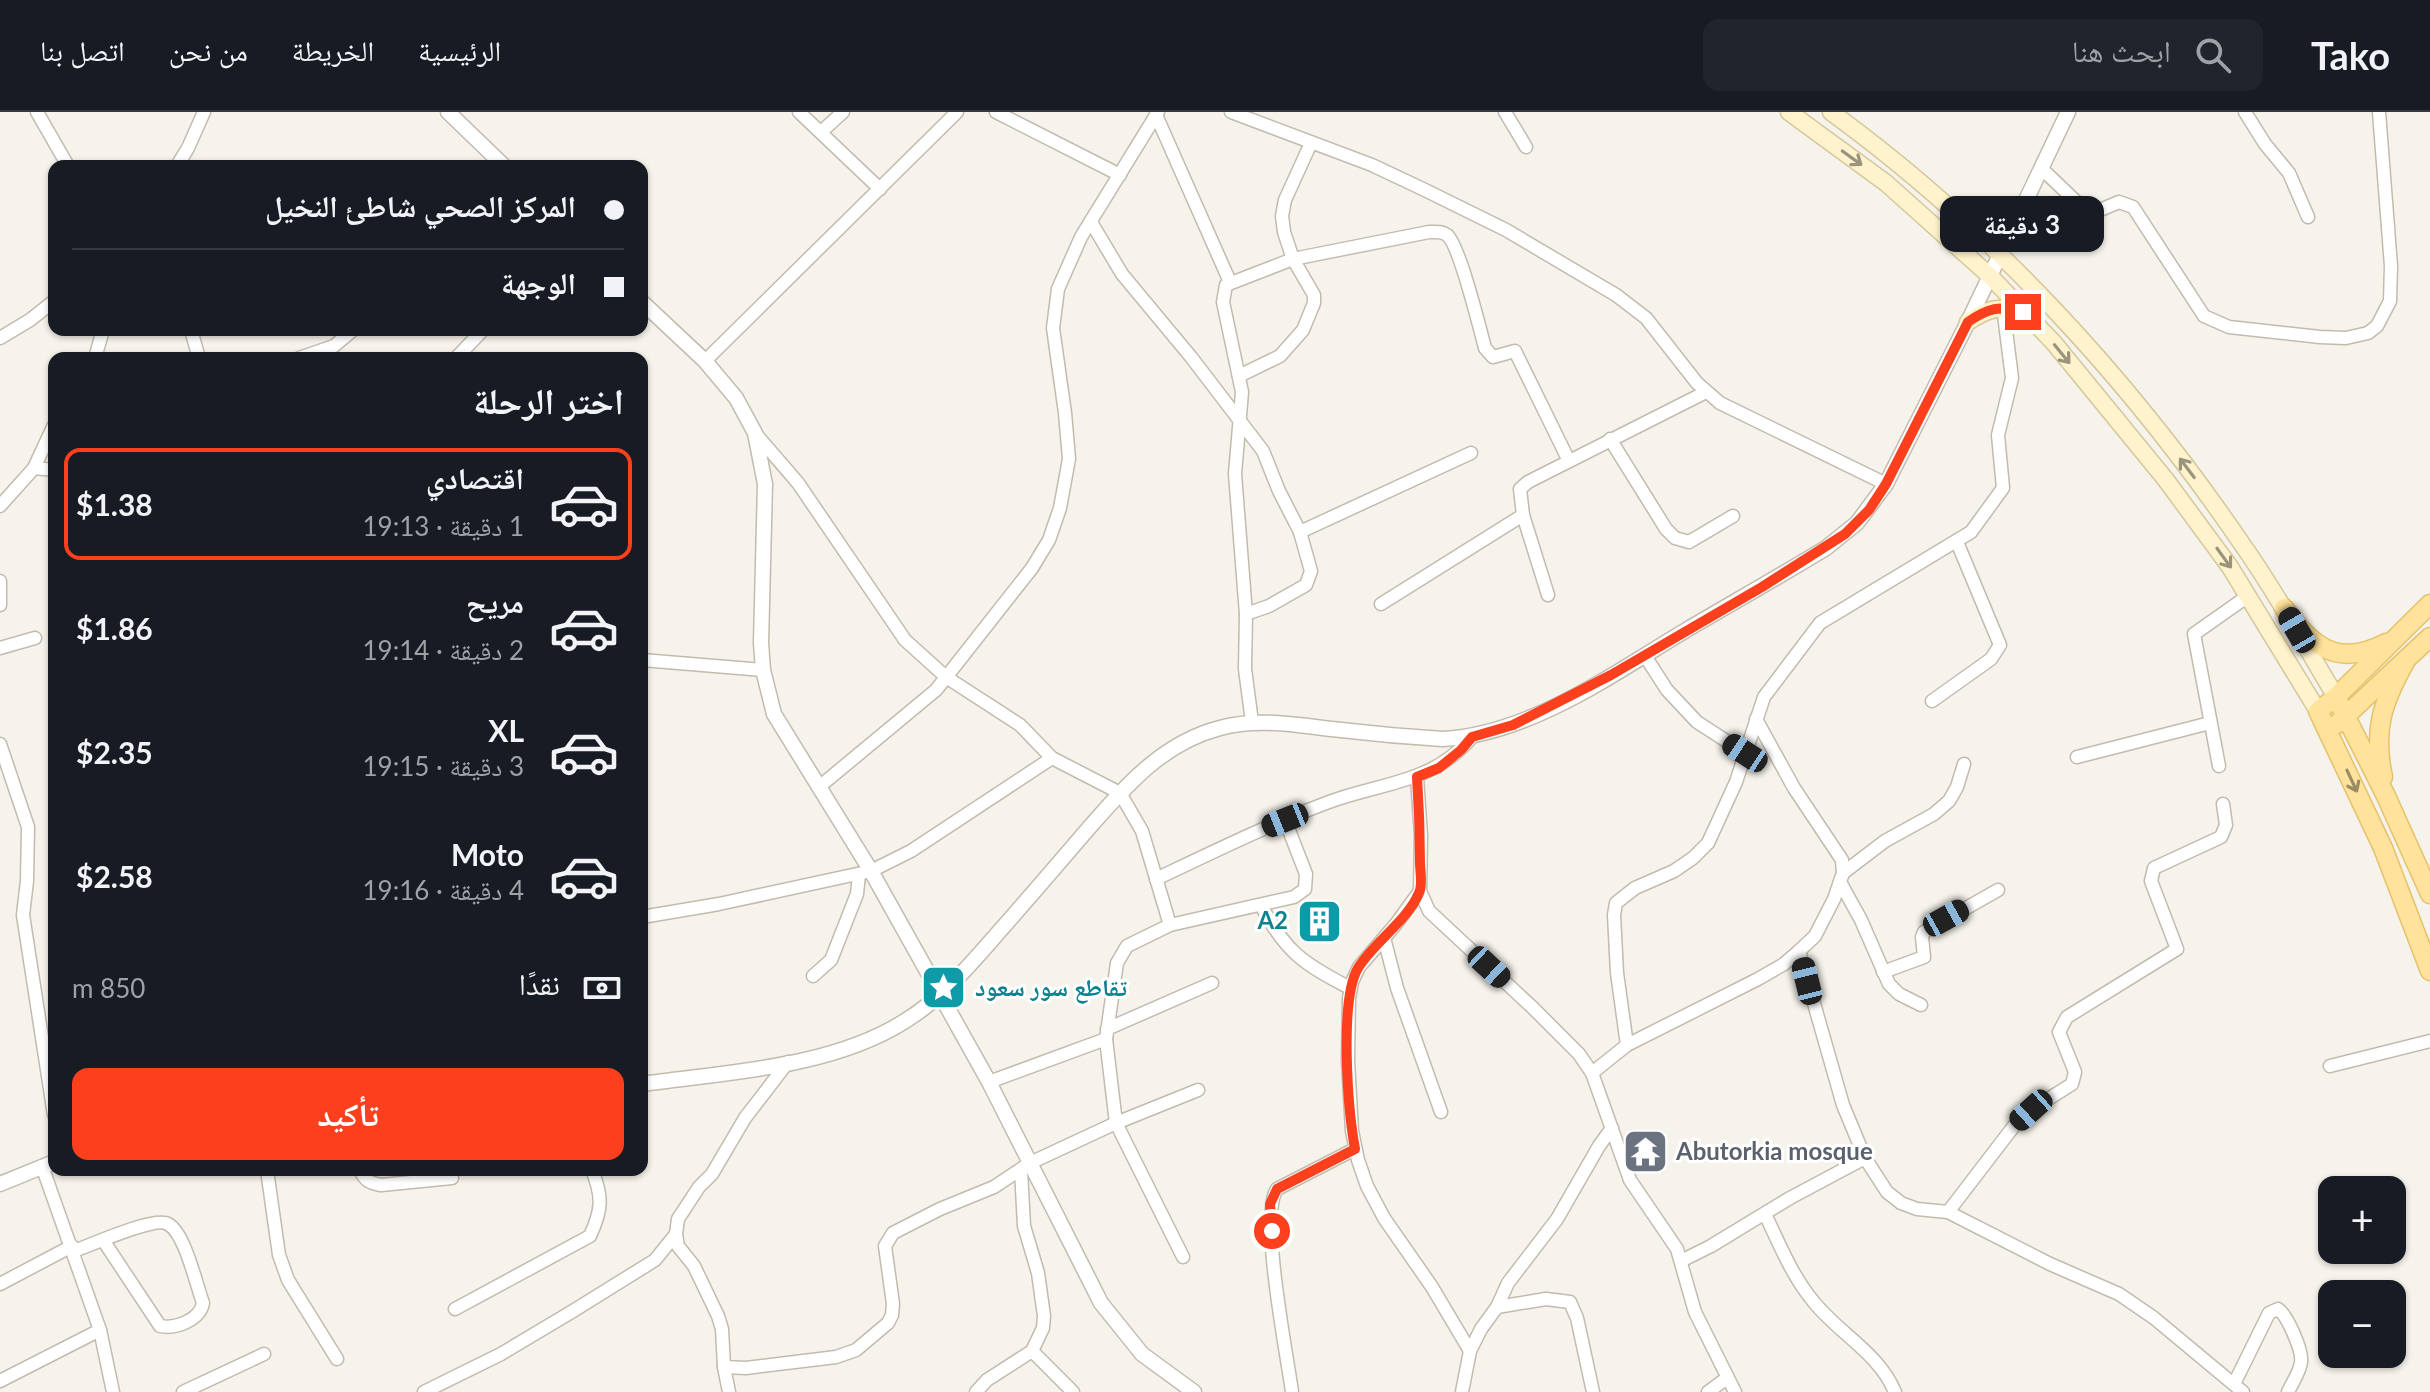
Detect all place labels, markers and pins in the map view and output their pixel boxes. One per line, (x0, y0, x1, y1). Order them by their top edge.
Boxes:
building icon: A2 (1295, 897, 1343, 945)
place label: A2 (1256, 905, 1288, 934)
place icon: تقاطع سور سعود (920, 964, 968, 1012)
place label: تقاطع سور سعود (975, 972, 1128, 1004)
temple icon: Abutorkia mosque (1621, 1128, 1669, 1176)
place label: Abutorkia mosque (1675, 1136, 1873, 1165)

